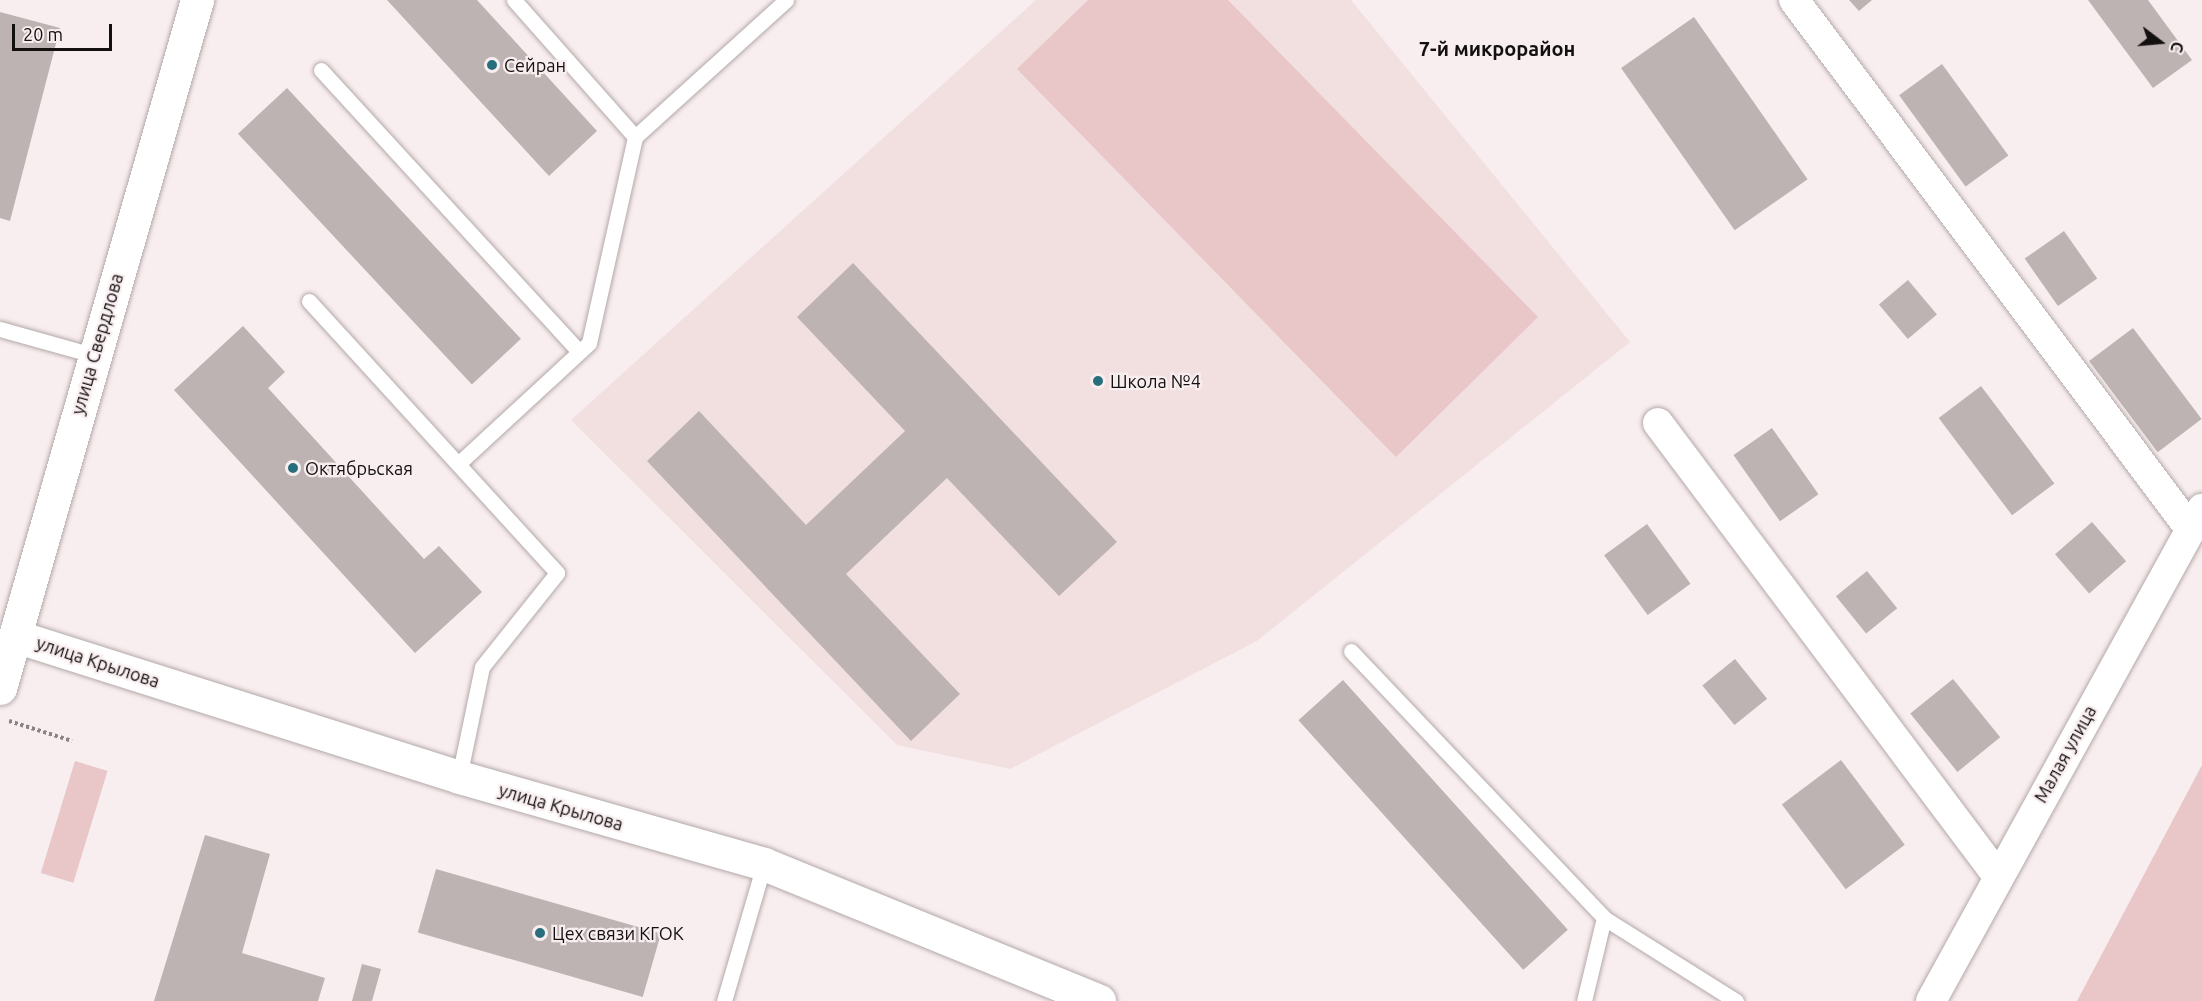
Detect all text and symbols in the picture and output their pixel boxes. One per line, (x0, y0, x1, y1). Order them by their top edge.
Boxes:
scale bar (15, 12, 116, 50)
north arrow (2130, 12, 2190, 72)
text: 20 m (23, 24, 63, 44)
district label: 7-й микрорайон (1419, 36, 1575, 60)
text: С (2167, 40, 2187, 54)
place label: Сейран (504, 54, 566, 76)
marker: Сейран (485, 58, 499, 72)
street label: улица Свердлова (66, 271, 128, 417)
place label: Школа №4 (1110, 370, 1201, 392)
marker: Школа №4 (1091, 374, 1105, 388)
place label: Октябрьская (305, 457, 413, 479)
marker: Октябрьская (286, 461, 300, 475)
street label: улица Крылова (34, 632, 162, 692)
street label: Малая улица (2029, 702, 2101, 806)
street label: улица Крылова (496, 779, 626, 835)
place label: Цех связи КГОК (552, 922, 684, 944)
marker: Цех связи КГОК (533, 926, 547, 940)

